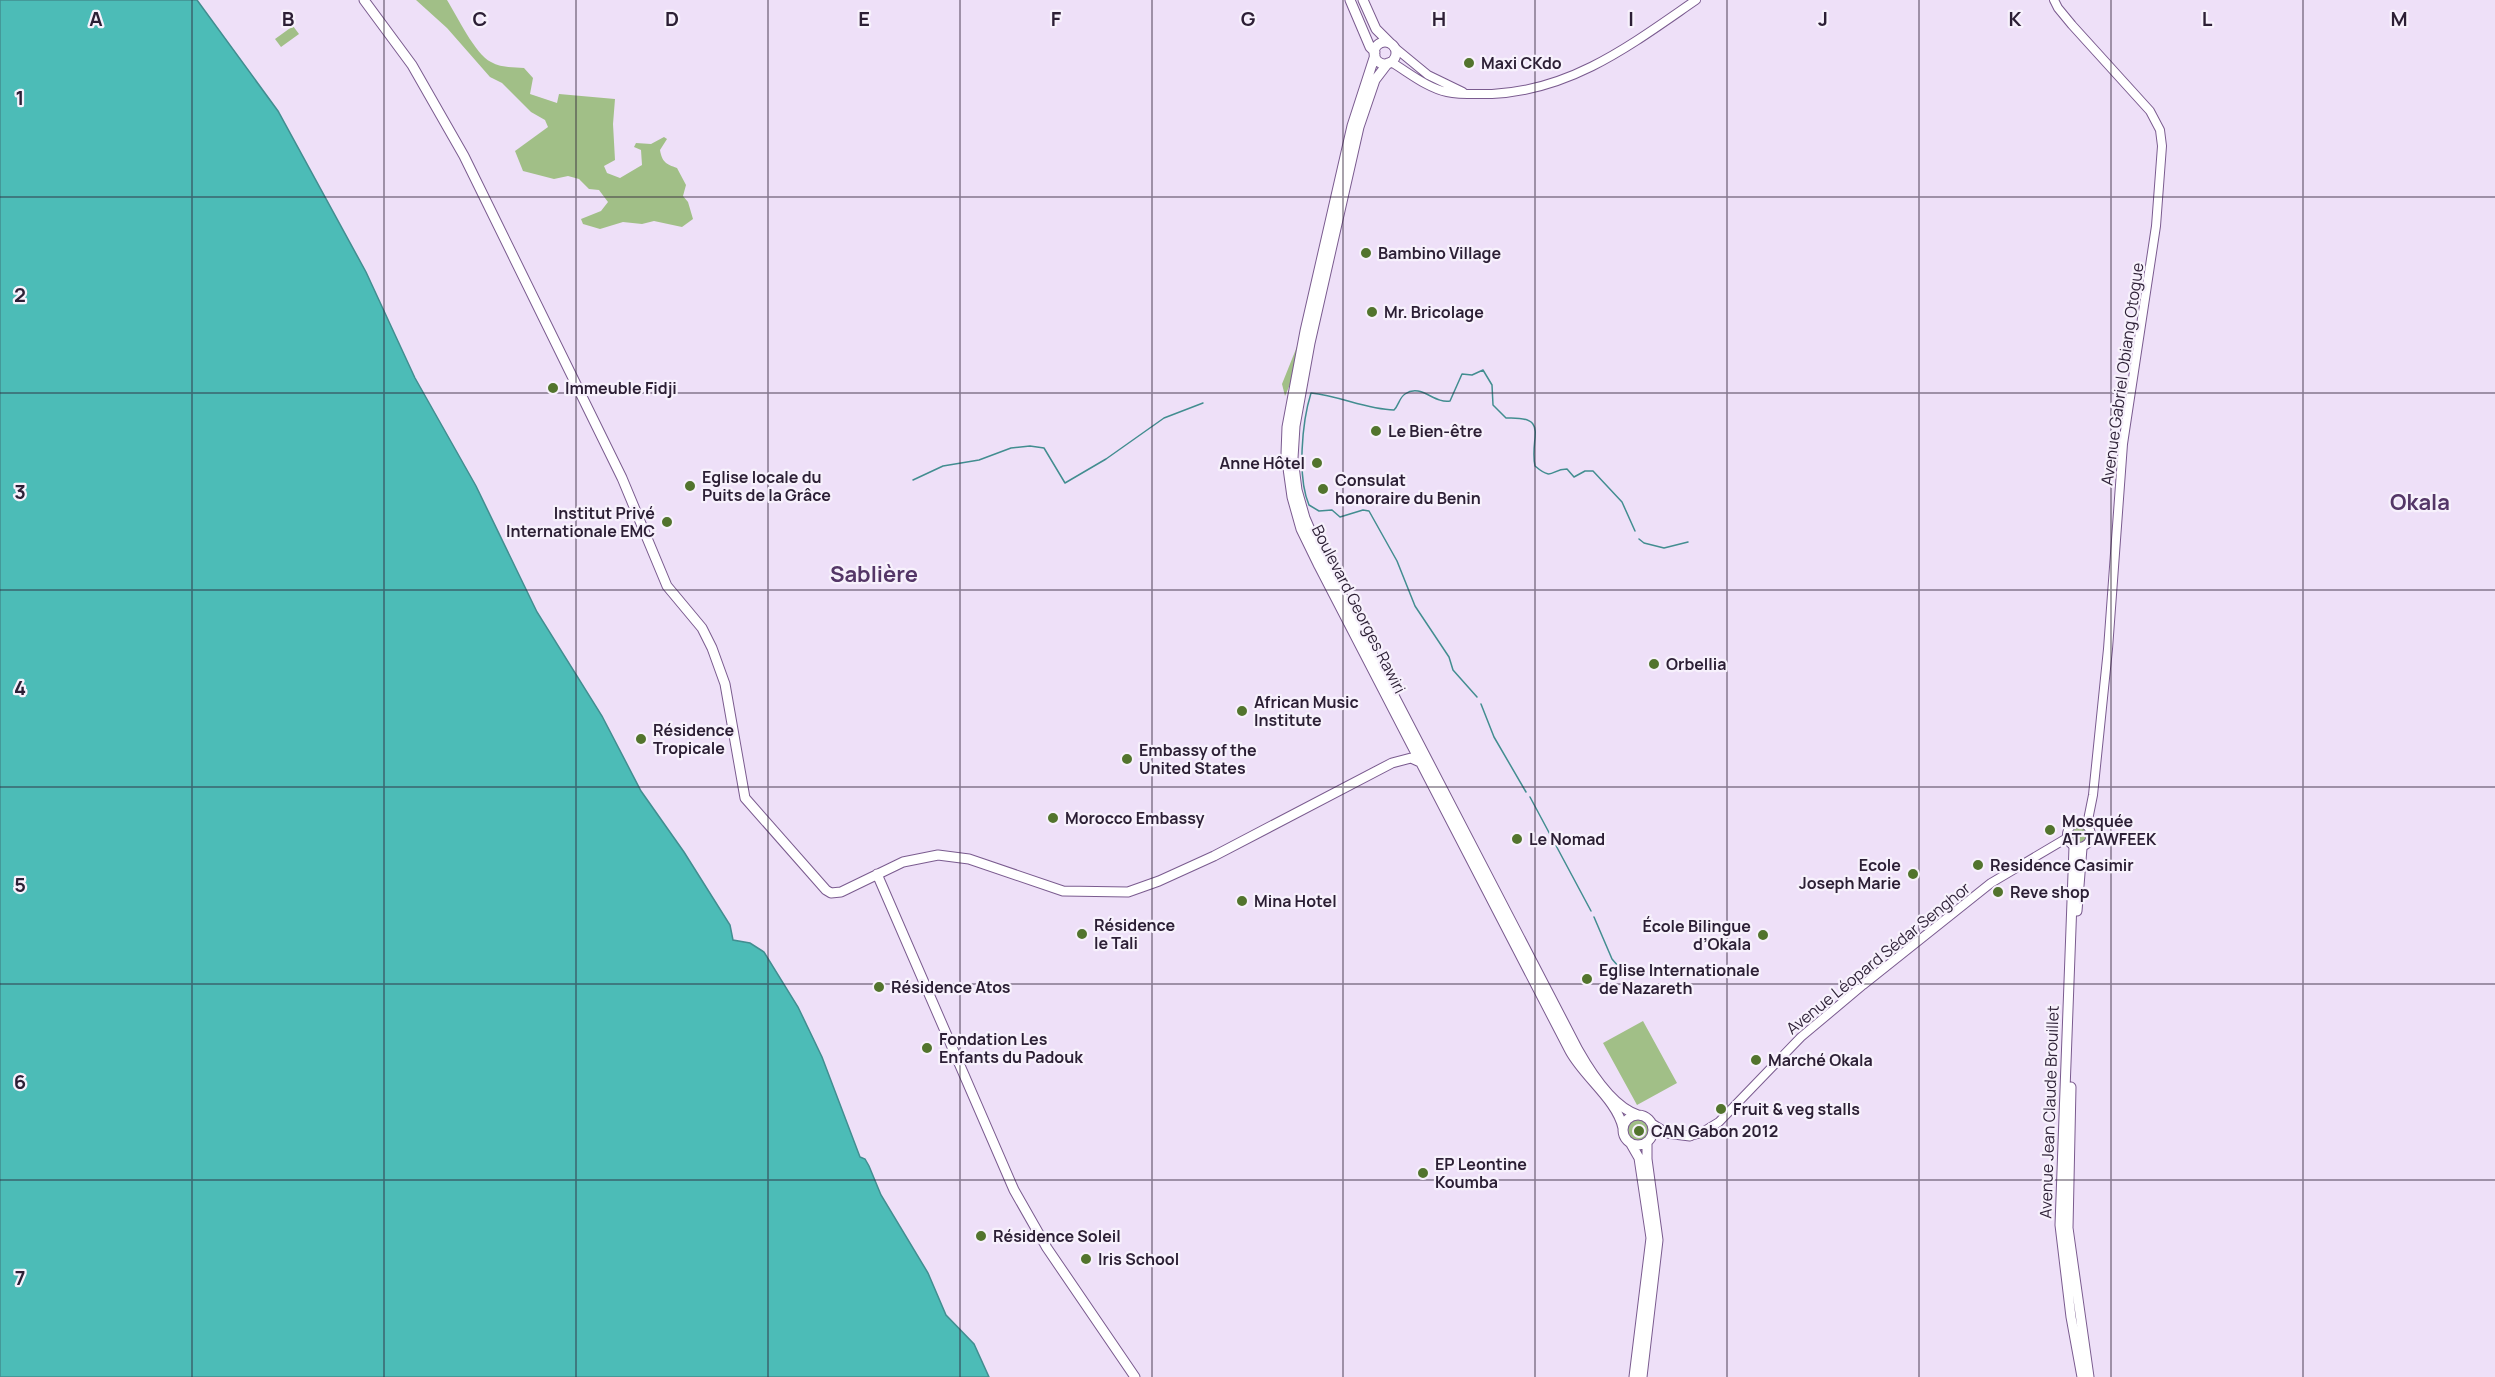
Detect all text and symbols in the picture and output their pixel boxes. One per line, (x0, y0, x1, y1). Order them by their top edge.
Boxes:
text: A (89, 5, 103, 32)
text: B (282, 5, 295, 32)
text: C (473, 5, 487, 32)
text: D (665, 5, 679, 32)
text: E (858, 5, 870, 32)
text: F (1051, 5, 1062, 32)
text: G (1241, 5, 1256, 32)
text: H (1432, 5, 1446, 32)
text: I (1628, 5, 1634, 32)
text: J (1818, 5, 1828, 32)
text: K (2009, 5, 2022, 32)
text: L (2202, 5, 2213, 32)
text: M (2390, 5, 2408, 32)
place label: Maxi CKdo (1481, 52, 1562, 74)
marker: Maxi CKdo (1462, 56, 1476, 70)
text: 1 (16, 84, 24, 111)
place label: Bambino Village (1378, 242, 1501, 264)
marker: Bambino Village (1359, 246, 1373, 260)
street label: Avenue Gabriel Obiang Otogue (2095, 261, 2149, 487)
text: 2 (14, 281, 26, 308)
place label: Mr. Bricolage (1384, 301, 1484, 323)
marker: Mr. Bricolage (1365, 305, 1379, 319)
place label: Immeuble Fidji (565, 377, 677, 399)
marker: Immeuble Fidji (546, 381, 560, 395)
place label: Le Bien-être (1388, 420, 1483, 442)
marker: Le Bien-être (1369, 424, 1383, 438)
place label: Anne Hôtel (1220, 452, 1305, 474)
marker: Anne Hôtel (1310, 456, 1324, 470)
place label: Eglise locale du Puits de la Grâce (702, 466, 831, 506)
place label: Consulat honoraire du Benin (1335, 469, 1481, 509)
text: 3 (14, 478, 26, 505)
marker: Eglise locale du Puits de la Grâce (683, 479, 697, 493)
marker: Consulat honoraire du Benin (1316, 482, 1330, 496)
district label: Okala (2390, 487, 2450, 517)
place label: Institut Privé Internationale EMC (506, 502, 655, 542)
marker: Institut Privé Internationale EMC (660, 515, 674, 529)
street label: Boulevard Georges Rawiri (1307, 521, 1411, 697)
district label: Sablière (830, 559, 918, 589)
place label: Orbellia (1666, 653, 1727, 675)
marker: Orbellia (1647, 657, 1661, 671)
text: 4 (14, 674, 26, 701)
place label: African Music Institute (1254, 691, 1359, 731)
marker: African Music Institute (1235, 704, 1249, 718)
place label: Résidence Tropicale (653, 719, 734, 759)
marker: Résidence Tropicale (634, 732, 648, 746)
place label: Embassy of the United States (1139, 739, 1257, 779)
marker: Embassy of the United States (1120, 752, 1134, 766)
place label: Morocco Embassy (1065, 807, 1205, 829)
place label: Mosquée AT TAWFEEK (2062, 810, 2157, 850)
marker: Morocco Embassy (1046, 811, 1060, 825)
marker: Mosquée AT TAWFEEK (2043, 823, 2057, 837)
place label: Le Nomad (1529, 828, 1605, 850)
marker: Le Nomad (1510, 832, 1524, 846)
place label: Ecole Joseph Marie (1799, 854, 1901, 894)
place label: Residence Casimir (1990, 854, 2134, 876)
marker: Residence Casimir (1971, 858, 1985, 872)
marker: Ecole Joseph Marie (1906, 867, 1920, 881)
text: 5 (14, 871, 26, 898)
street label: Avenue Léopard Sédar Senghor (1781, 877, 1975, 1039)
place label: Reve shop (2010, 881, 2090, 903)
marker: Reve shop (1991, 885, 2005, 899)
place label: Mina Hotel (1254, 890, 1337, 912)
marker: Mina Hotel (1235, 894, 1249, 908)
place label: Résidence le Tali (1094, 914, 1175, 954)
place label: École Bilingue d’Okala (1642, 915, 1751, 955)
marker: Résidence le Tali (1075, 927, 1089, 941)
marker: École Bilingue d’Okala (1756, 928, 1770, 942)
place label: Eglise Internationale de Nazareth (1599, 959, 1760, 999)
marker: Eglise Internationale de Nazareth (1580, 972, 1594, 986)
place label: Résidence Atos (891, 976, 1011, 998)
marker: Résidence Atos (872, 980, 886, 994)
street label: Avenue Jean Claude Brouillet (2034, 1005, 2064, 1219)
place label: Fondation Les Enfants du Padouk (939, 1028, 1083, 1068)
marker: Fondation Les Enfants du Padouk (920, 1041, 934, 1055)
place label: Marché Okala (1768, 1049, 1873, 1071)
marker: Marché Okala (1749, 1053, 1763, 1067)
text: 6 (14, 1068, 26, 1095)
place label: Fruit & veg stalls (1733, 1098, 1860, 1120)
marker: Fruit & veg stalls (1714, 1102, 1728, 1116)
place label: CAN Gabon 2012 (1651, 1120, 1778, 1142)
marker: CAN Gabon 2012 (1632, 1124, 1646, 1138)
place label: EP Leontine Koumba (1435, 1153, 1527, 1193)
marker: EP Leontine Koumba (1416, 1166, 1430, 1180)
place label: Résidence Soleil (993, 1225, 1121, 1247)
marker: Résidence Soleil (974, 1229, 988, 1243)
place label: Iris School (1098, 1248, 1179, 1270)
marker: Iris School (1079, 1252, 1093, 1266)
text: 7 (15, 1264, 25, 1291)

